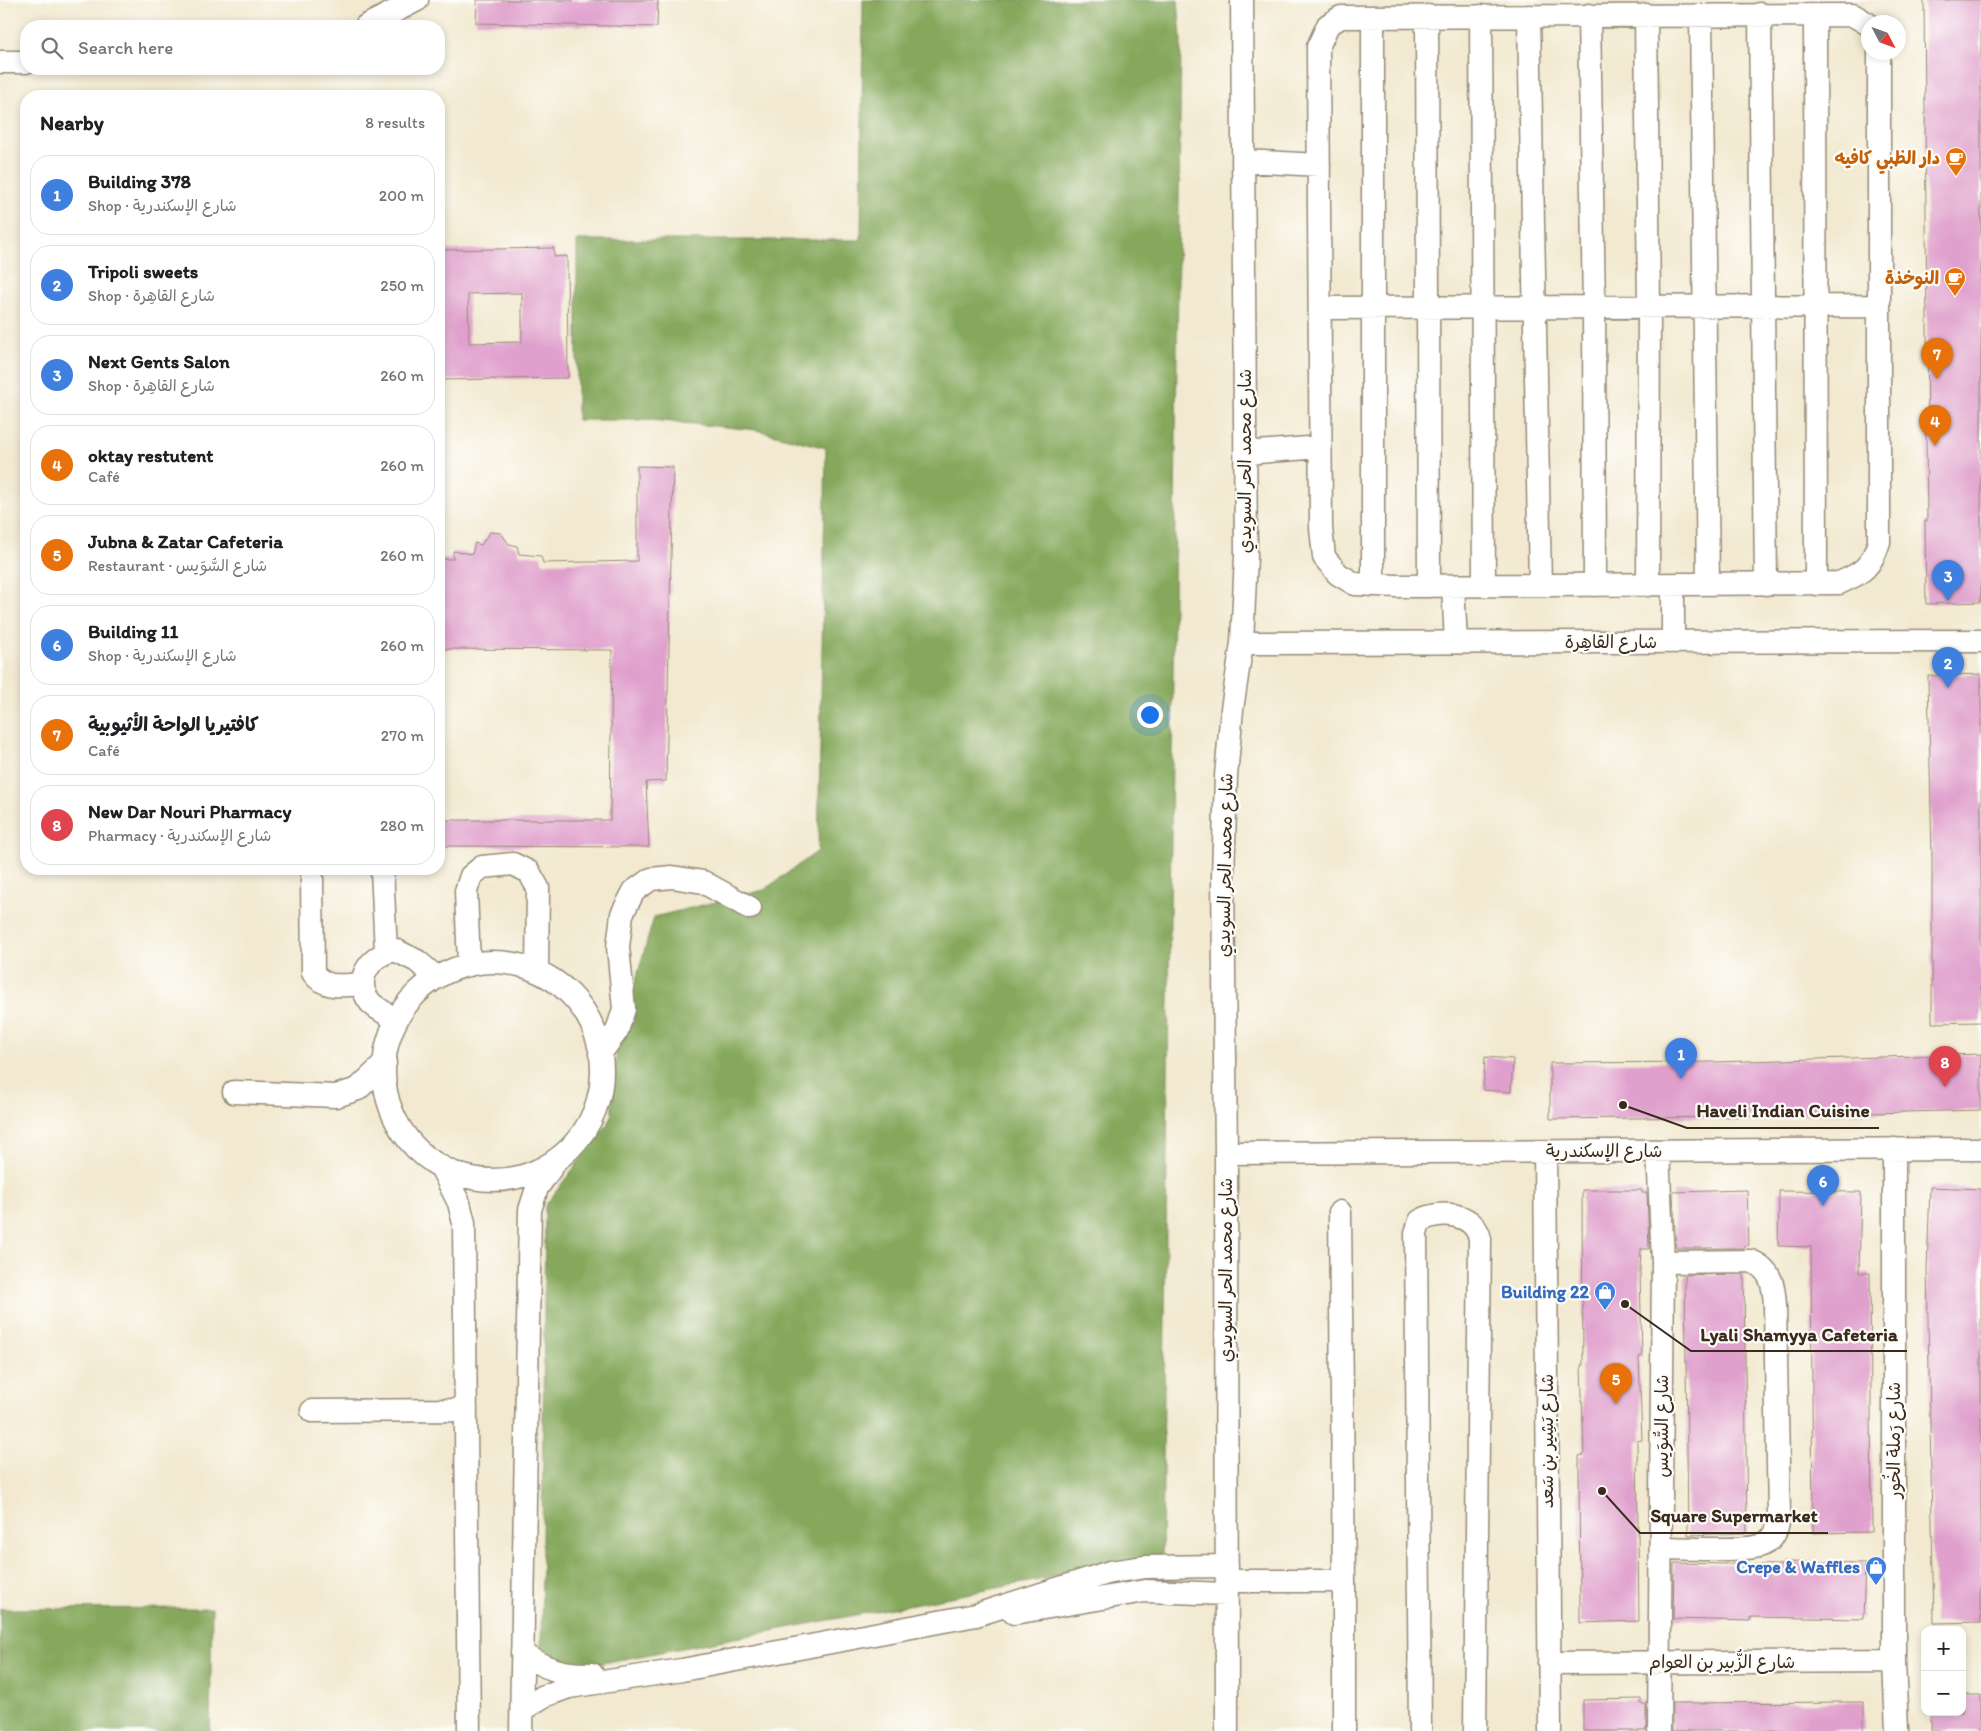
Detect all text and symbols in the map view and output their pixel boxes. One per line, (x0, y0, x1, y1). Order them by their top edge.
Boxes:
north arrow (1861, 15, 1906, 60)
search box (20, 20, 445, 75)
icon: search (38, 34, 66, 62)
text: Search here (78, 36, 173, 59)
text: Nearby (40, 110, 104, 135)
text: 8 results (365, 113, 425, 132)
cafe icon: دار الظبي كافيه (1944, 146, 1968, 177)
place label: دار الظبي كافيه (1835, 147, 1940, 174)
text: Building 378 (88, 170, 191, 193)
text: 1 (53, 186, 61, 205)
text: 200 m (379, 186, 424, 205)
text: Shop · شارع الإسكندرية (88, 196, 237, 215)
text: Tripoli sweets (88, 260, 198, 283)
cafe icon: النوخذة (1943, 266, 1967, 297)
place label: النوخذة (1885, 267, 1939, 290)
text: 2 (53, 276, 61, 295)
text: 250 m (380, 276, 424, 295)
text: Shop · شارع القاهِرة (88, 286, 215, 305)
pin: 7 (1921, 338, 1953, 379)
text: Next Gents Salon (88, 350, 230, 373)
text: 3 (53, 366, 61, 385)
text: 260 m (380, 366, 424, 385)
street label: شارع محمد الحر السويدي (1234, 369, 1258, 553)
text: Shop · شارع القاهِرة (88, 376, 215, 395)
pin: 4 (1919, 405, 1951, 446)
text: oktay restutent (88, 444, 214, 467)
text: 4 (52, 456, 62, 475)
text: 260 m (380, 456, 424, 475)
text: Café (88, 467, 120, 486)
text: Jubna & Zatar Cafeteria (88, 530, 283, 553)
text: 5 (53, 546, 61, 565)
text: 260 m (380, 546, 424, 565)
text: Restaurant · شارع السُّوَيس (88, 556, 267, 575)
pin: 3 (1932, 560, 1964, 601)
text: Building 11 (88, 620, 178, 643)
street label: شارع القاهِرة (1565, 631, 1657, 654)
text: 6 (53, 636, 61, 655)
text: 260 m (380, 636, 424, 655)
text: Shop · شارع الإسكندرية (88, 646, 237, 665)
pin: 2 (1932, 647, 1964, 688)
your location (1137, 702, 1163, 728)
text: كافتيريا الواحة الأثيوبية (88, 713, 259, 736)
text: 7 (53, 726, 61, 745)
text: 270 m (381, 726, 424, 745)
text: Café (88, 741, 120, 760)
street label: شارع محمد الحر السويدي (1212, 773, 1240, 957)
text: New Dar Nouri Pharmacy (88, 800, 291, 823)
text: 8 (53, 816, 61, 835)
text: 280 m (380, 816, 424, 835)
text: Pharmacy · شارع الإسكندرية (88, 826, 271, 845)
pin: 1 (1665, 1038, 1697, 1079)
pin: 8 (1929, 1046, 1961, 1087)
callout: Haveli Indian Cuisine (1687, 1094, 1879, 1128)
text: Haveli Indian Cuisine (1696, 1099, 1870, 1122)
street label: شارع الإسكندرية (1546, 1140, 1662, 1163)
pin: 6 (1807, 1165, 1839, 1206)
street label: شارع محمد الحر السويدي (1215, 1178, 1239, 1362)
shop icon: Building 22 (1593, 1280, 1617, 1311)
place label: Building 22 (1501, 1281, 1590, 1303)
callout: Lyali Shamyya Cafeteria (1691, 1317, 1907, 1351)
text: Lyali Shamyya Cafeteria (1700, 1323, 1898, 1346)
pin: 5 (1600, 1363, 1632, 1404)
street label: شارع بَشِير بن سَعد (1536, 1374, 1559, 1508)
street label: شارع السُّوَيس (1651, 1375, 1674, 1477)
street label: شارع رَملة الخُور (1881, 1382, 1906, 1500)
callout: Square Supermarket (1640, 1499, 1828, 1533)
text: Square Supermarket (1650, 1504, 1818, 1527)
shop icon: Crepe & Waffles (1864, 1555, 1888, 1586)
place label: Crepe & Waffles (1736, 1556, 1860, 1578)
map controls (1921, 1626, 1966, 1716)
button: + (1921, 1626, 1966, 1671)
street label: شارع الزُّبير بن العوام (1649, 1648, 1795, 1676)
button: − (1921, 1671, 1966, 1716)

